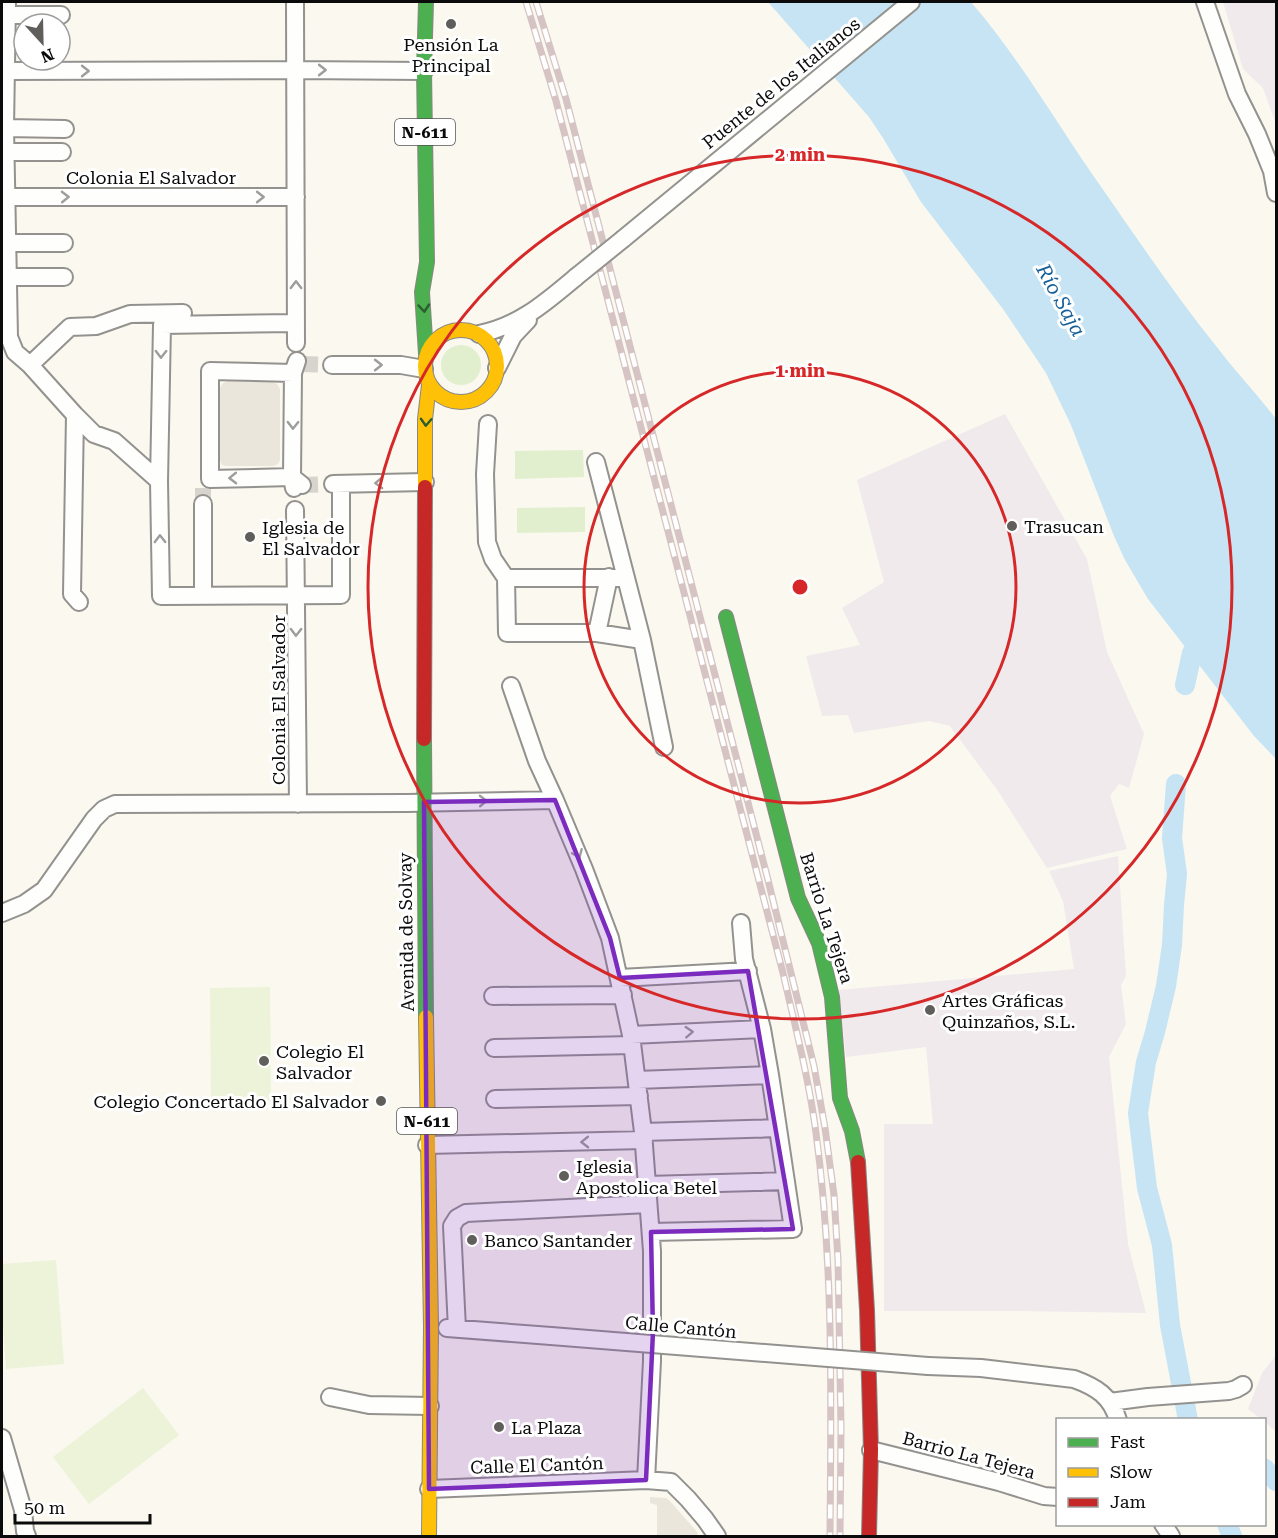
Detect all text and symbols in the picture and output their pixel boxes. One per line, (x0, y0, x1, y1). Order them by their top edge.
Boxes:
north arrow (12, 12, 72, 72)
street label: Puente de los Italianos (698, 13, 864, 153)
marker: Pensión La Principal (444, 17, 458, 31)
place label: Pensión La Principal (403, 34, 499, 76)
text: N (38, 44, 57, 67)
one-way arrow (318, 64, 327, 76)
one-way arrow (81, 65, 90, 77)
road number: N-611 (395, 119, 455, 145)
text: 2 min (775, 144, 825, 165)
street label: Colonia El Salvador (66, 167, 236, 188)
one-way arrow (60, 191, 69, 203)
one-way arrow (255, 191, 264, 203)
water label: Río Saja (1031, 259, 1091, 341)
one-way arrow (290, 280, 302, 289)
one-way arrow (417, 303, 430, 312)
one-way arrow (155, 350, 168, 359)
one-way arrow (374, 359, 383, 371)
text: 1 min (775, 360, 825, 381)
one-way arrow (419, 417, 432, 426)
one-way arrow (286, 420, 299, 429)
one-way arrow (229, 472, 238, 485)
one-way arrow (375, 477, 384, 490)
place label: Trasucan (1024, 516, 1104, 537)
place label: Iglesia de El Salvador (262, 517, 360, 559)
marker: Trasucan (1005, 519, 1019, 533)
marker: Iglesia de El Salvador (243, 530, 257, 544)
one-way arrow (154, 534, 166, 543)
centre of rings (790, 577, 810, 597)
street label: Colonia El Salvador (268, 615, 289, 785)
one-way arrow (290, 627, 303, 636)
one-way arrow (478, 795, 487, 807)
one-way arrow (571, 848, 583, 859)
street label: Barrio La Tejera (796, 850, 858, 986)
street label: Avenida de Solvay (394, 852, 418, 1012)
place label: Artes Gráficas Quinzaños, S.L. (942, 990, 1075, 1032)
marker: Artes Gráficas Quinzaños, S.L. (923, 1003, 937, 1017)
one-way arrow (685, 1026, 694, 1039)
place label: Colegio El Salvador (276, 1041, 365, 1083)
marker: Colegio El Salvador (257, 1054, 271, 1068)
place label: Colegio Concertado El Salvador (94, 1091, 369, 1112)
marker: Colegio Concertado El Salvador (374, 1094, 388, 1108)
road number: N-611 (397, 1108, 457, 1134)
one-way arrow (581, 1135, 590, 1148)
place label: Iglesia Apostolica Betel (576, 1156, 717, 1198)
marker: Iglesia Apostolica Betel (557, 1169, 571, 1183)
place label: Banco Santander (484, 1230, 632, 1251)
marker: Banco Santander (465, 1233, 479, 1247)
street label: Calle Cantón (624, 1312, 738, 1342)
place label: La Plaza (511, 1417, 582, 1438)
legend (1056, 1418, 1266, 1526)
marker: La Plaza (492, 1420, 506, 1434)
street label: Barrio La Tejera (900, 1427, 1038, 1483)
text: Fast (1110, 1431, 1145, 1452)
street label: Calle El Cantón (470, 1452, 604, 1478)
text: Slow (1110, 1461, 1152, 1482)
scale bar (15, 1487, 150, 1525)
text: Jam (1110, 1491, 1146, 1512)
text: 50 m (24, 1497, 65, 1518)

